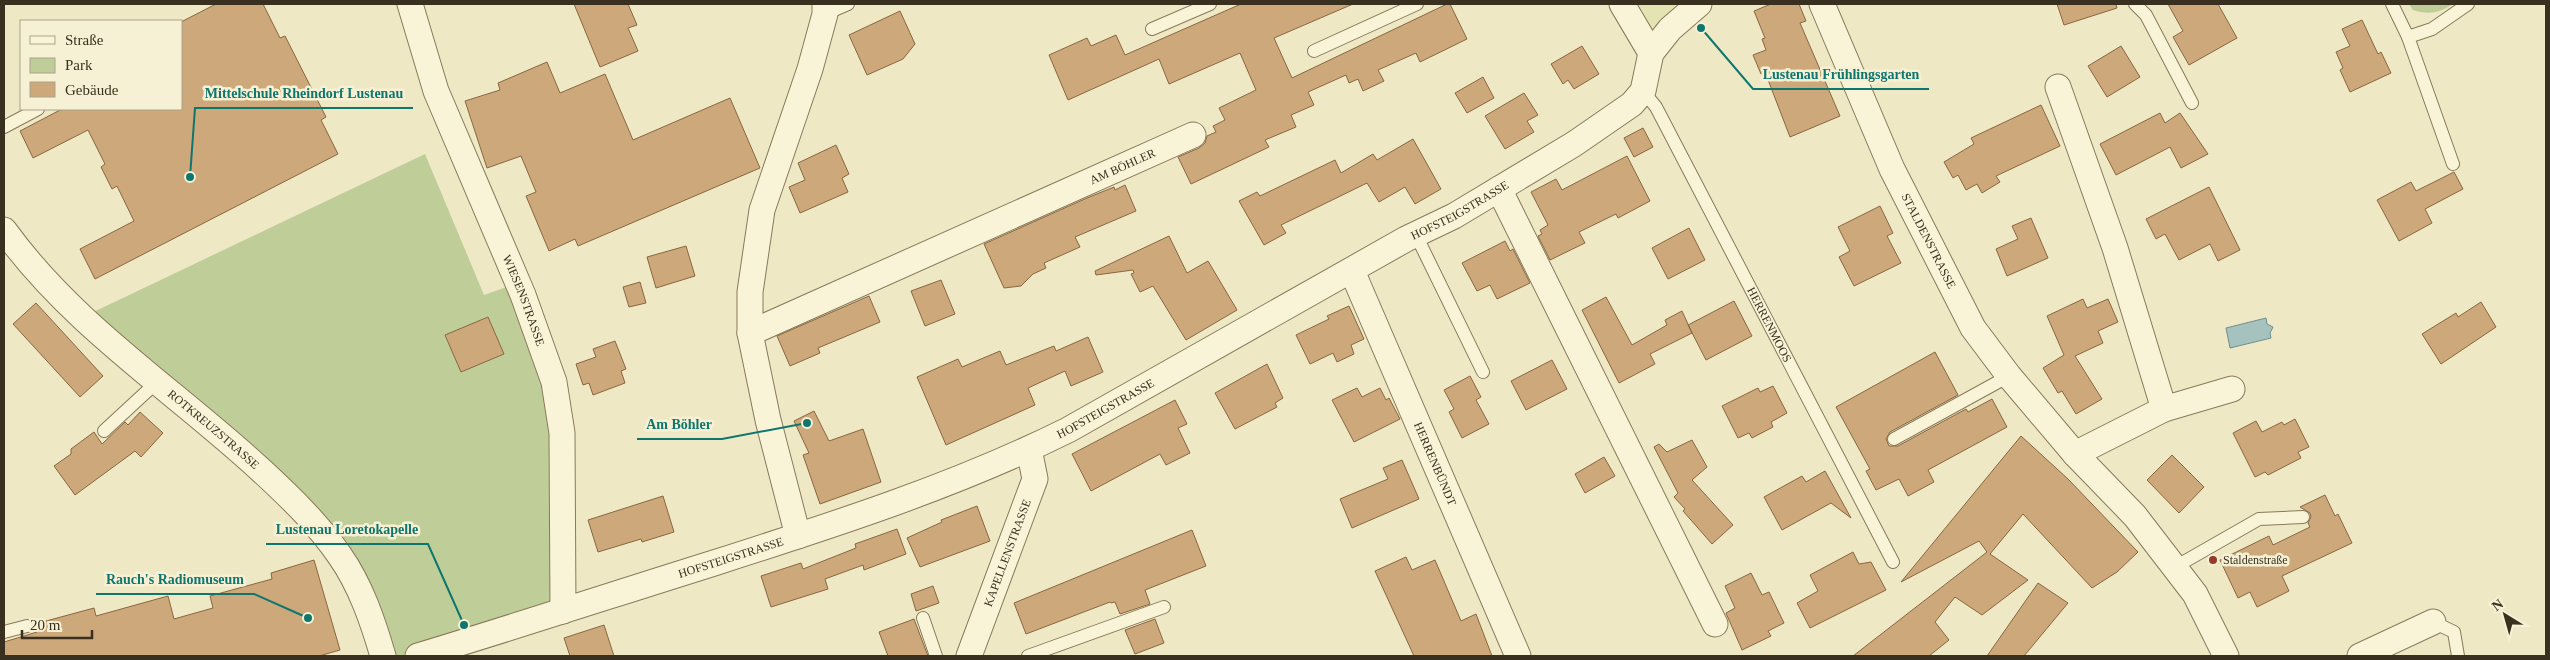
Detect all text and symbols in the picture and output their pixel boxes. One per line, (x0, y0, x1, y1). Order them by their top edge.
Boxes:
legend (20, 20, 182, 110)
text: Straße (65, 32, 104, 48)
text: Park (65, 57, 93, 73)
callout: Lustenau Frühlingsgarten (1753, 60, 1929, 89)
text: Lustenau Frühlingsgarten (1763, 67, 1920, 82)
callout: Mittelschule Rheindorf Lustenau (195, 79, 413, 108)
text: Gebäude (65, 82, 119, 98)
text: Mittelschule Rheindorf Lustenau (205, 86, 403, 101)
street label: AM BÖHLER (1087, 146, 1157, 187)
street label: HOFSTEIGSTRASSE (1409, 178, 1511, 243)
street label: STALDENSTRASSE (1899, 191, 1959, 291)
street label: WIESENSTRASSE (500, 253, 548, 348)
street label: HERRENMOOS (1744, 285, 1795, 365)
street label: HOFSTEIGSTRASSE (1055, 376, 1157, 441)
street label: ROTKREUZSTRASSE (165, 387, 262, 472)
callout: Am Böhler (637, 410, 722, 439)
text: Am Böhler (646, 417, 712, 432)
street label: HERRENBÜNDT (1411, 420, 1460, 508)
street label: KAPELLENSTRASSE (981, 497, 1034, 609)
callout: Lustenau Loretokapelle (266, 515, 428, 544)
text: Lustenau Loretokapelle (276, 522, 418, 537)
street label: HOFSTEIGSTRASSE (677, 534, 785, 581)
place label: Staldenstraße (2223, 553, 2288, 567)
marker: Staldenstraße (2207, 554, 2219, 566)
callout: Rauch's Radiomuseum (96, 565, 254, 594)
text: Rauch's Radiomuseum (106, 572, 244, 587)
north arrow (2480, 590, 2530, 640)
text: N (2489, 596, 2506, 614)
scale bar (22, 608, 92, 640)
text: 20 m (30, 617, 61, 633)

